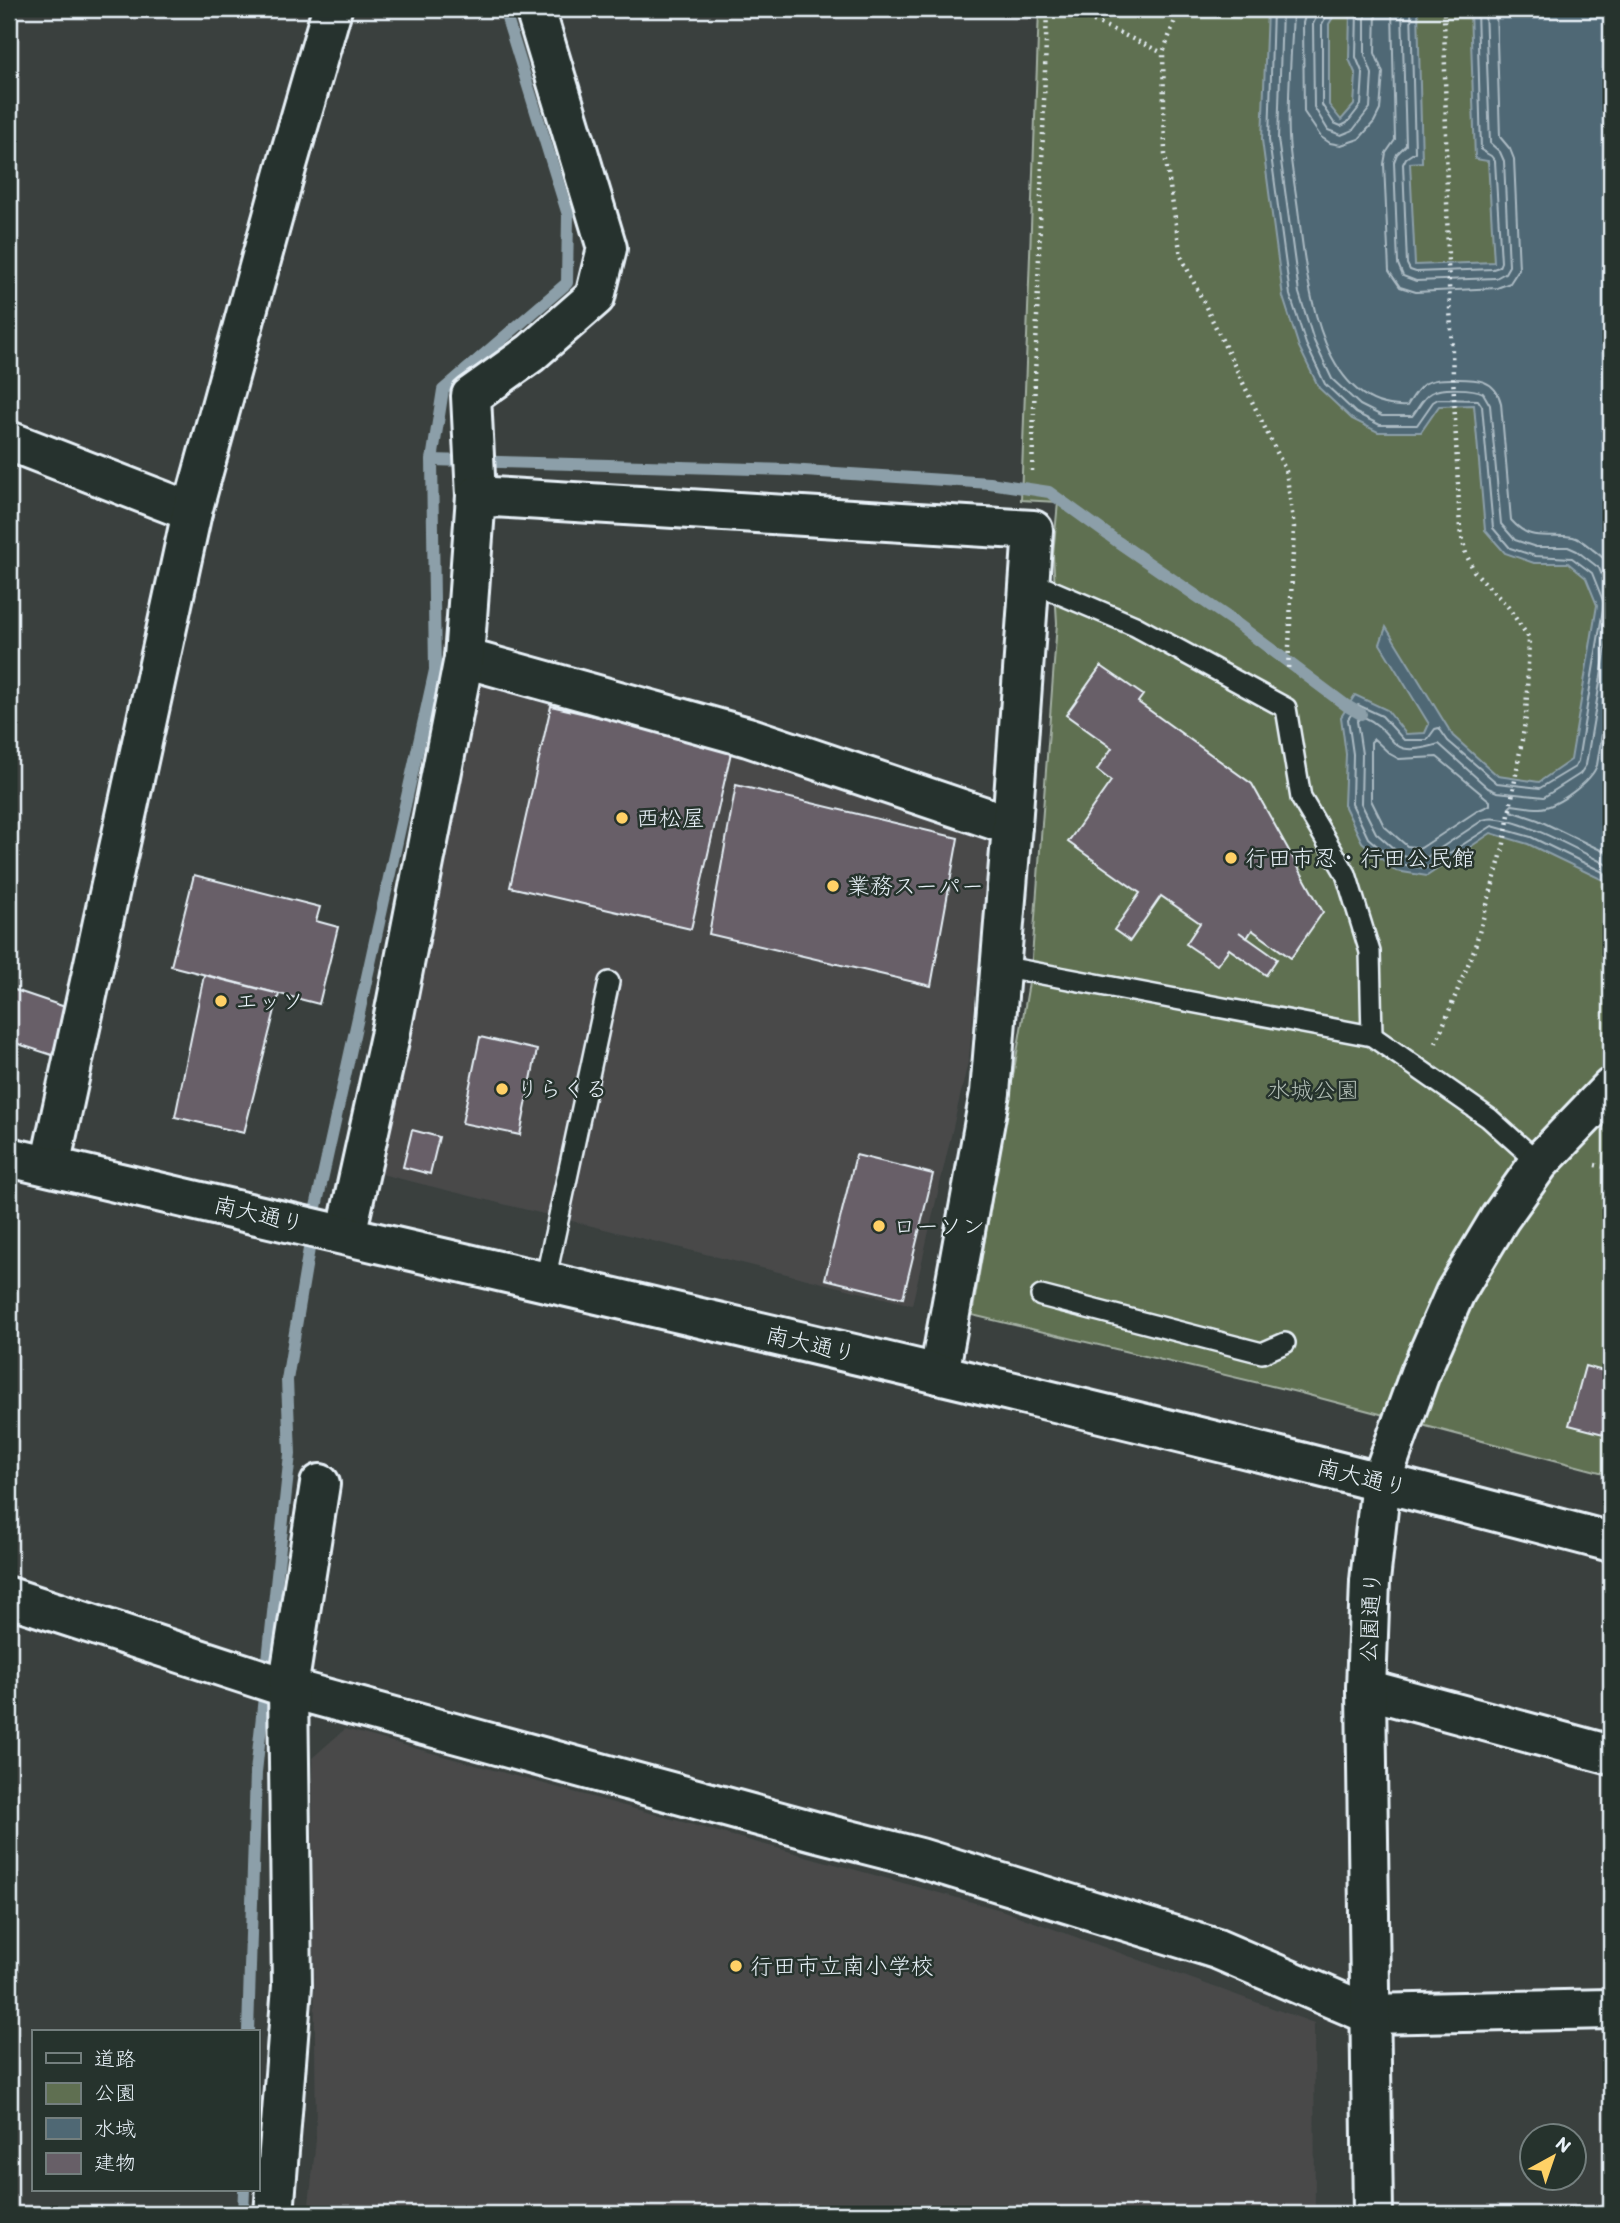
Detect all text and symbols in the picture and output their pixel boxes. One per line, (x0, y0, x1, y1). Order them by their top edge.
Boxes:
place label: 西松屋 (636, 804, 705, 832)
marker: 西松屋 (614, 810, 630, 826)
place label: 行田市忍・行田公民館 (1245, 844, 1475, 872)
marker: 行田市忍・行田公民館 (1223, 850, 1239, 866)
place label: 業務スーパー (847, 872, 984, 900)
marker: 業務スーパー (825, 878, 841, 894)
place label: エッソ (235, 987, 304, 1015)
marker: エッソ (213, 993, 229, 1009)
place label: りらくる (516, 1075, 608, 1103)
park label: 水城公園 (1267, 1076, 1359, 1104)
marker: りらくる (494, 1081, 510, 1097)
street label: 南大通り (211, 1190, 307, 1238)
place label: ローソン (893, 1212, 985, 1240)
marker: ローソン (871, 1218, 887, 1234)
street label: 南大通り (763, 1320, 859, 1368)
street label: 南大通り (1314, 1452, 1410, 1502)
street label: 公園通り (1354, 1570, 1386, 1664)
place label: 行田市立南小学校 (750, 1952, 934, 1980)
marker: 行田市立南小学校 (728, 1958, 744, 1974)
legend (32, 2030, 259, 2192)
text: 道路 (94, 2046, 136, 2071)
text: 公園 (94, 2080, 136, 2105)
text: 水域 (94, 2116, 136, 2141)
north arrow (1518, 2122, 1588, 2192)
text: N (1551, 2131, 1576, 2157)
text: 建物 (94, 2150, 136, 2175)

